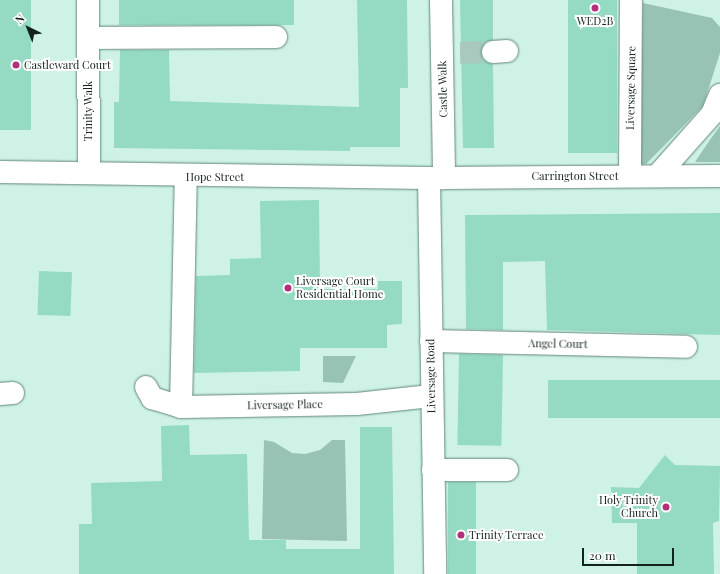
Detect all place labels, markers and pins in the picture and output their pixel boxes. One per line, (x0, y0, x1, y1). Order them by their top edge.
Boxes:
marker: WED2B (590, 3, 600, 13)
place label: WED2B (577, 14, 613, 28)
place label: Castleward Court (24, 58, 111, 72)
marker: Castleward Court (11, 60, 21, 70)
place label: Liversage Court Residential Home (296, 275, 383, 301)
marker: Liversage Court Residential Home (283, 283, 293, 293)
place label: Holy Trinity Church (598, 494, 658, 520)
marker: Holy Trinity Church (661, 502, 671, 512)
place label: Trinity Terrace (469, 528, 544, 542)
marker: Trinity Terrace (456, 530, 466, 540)

